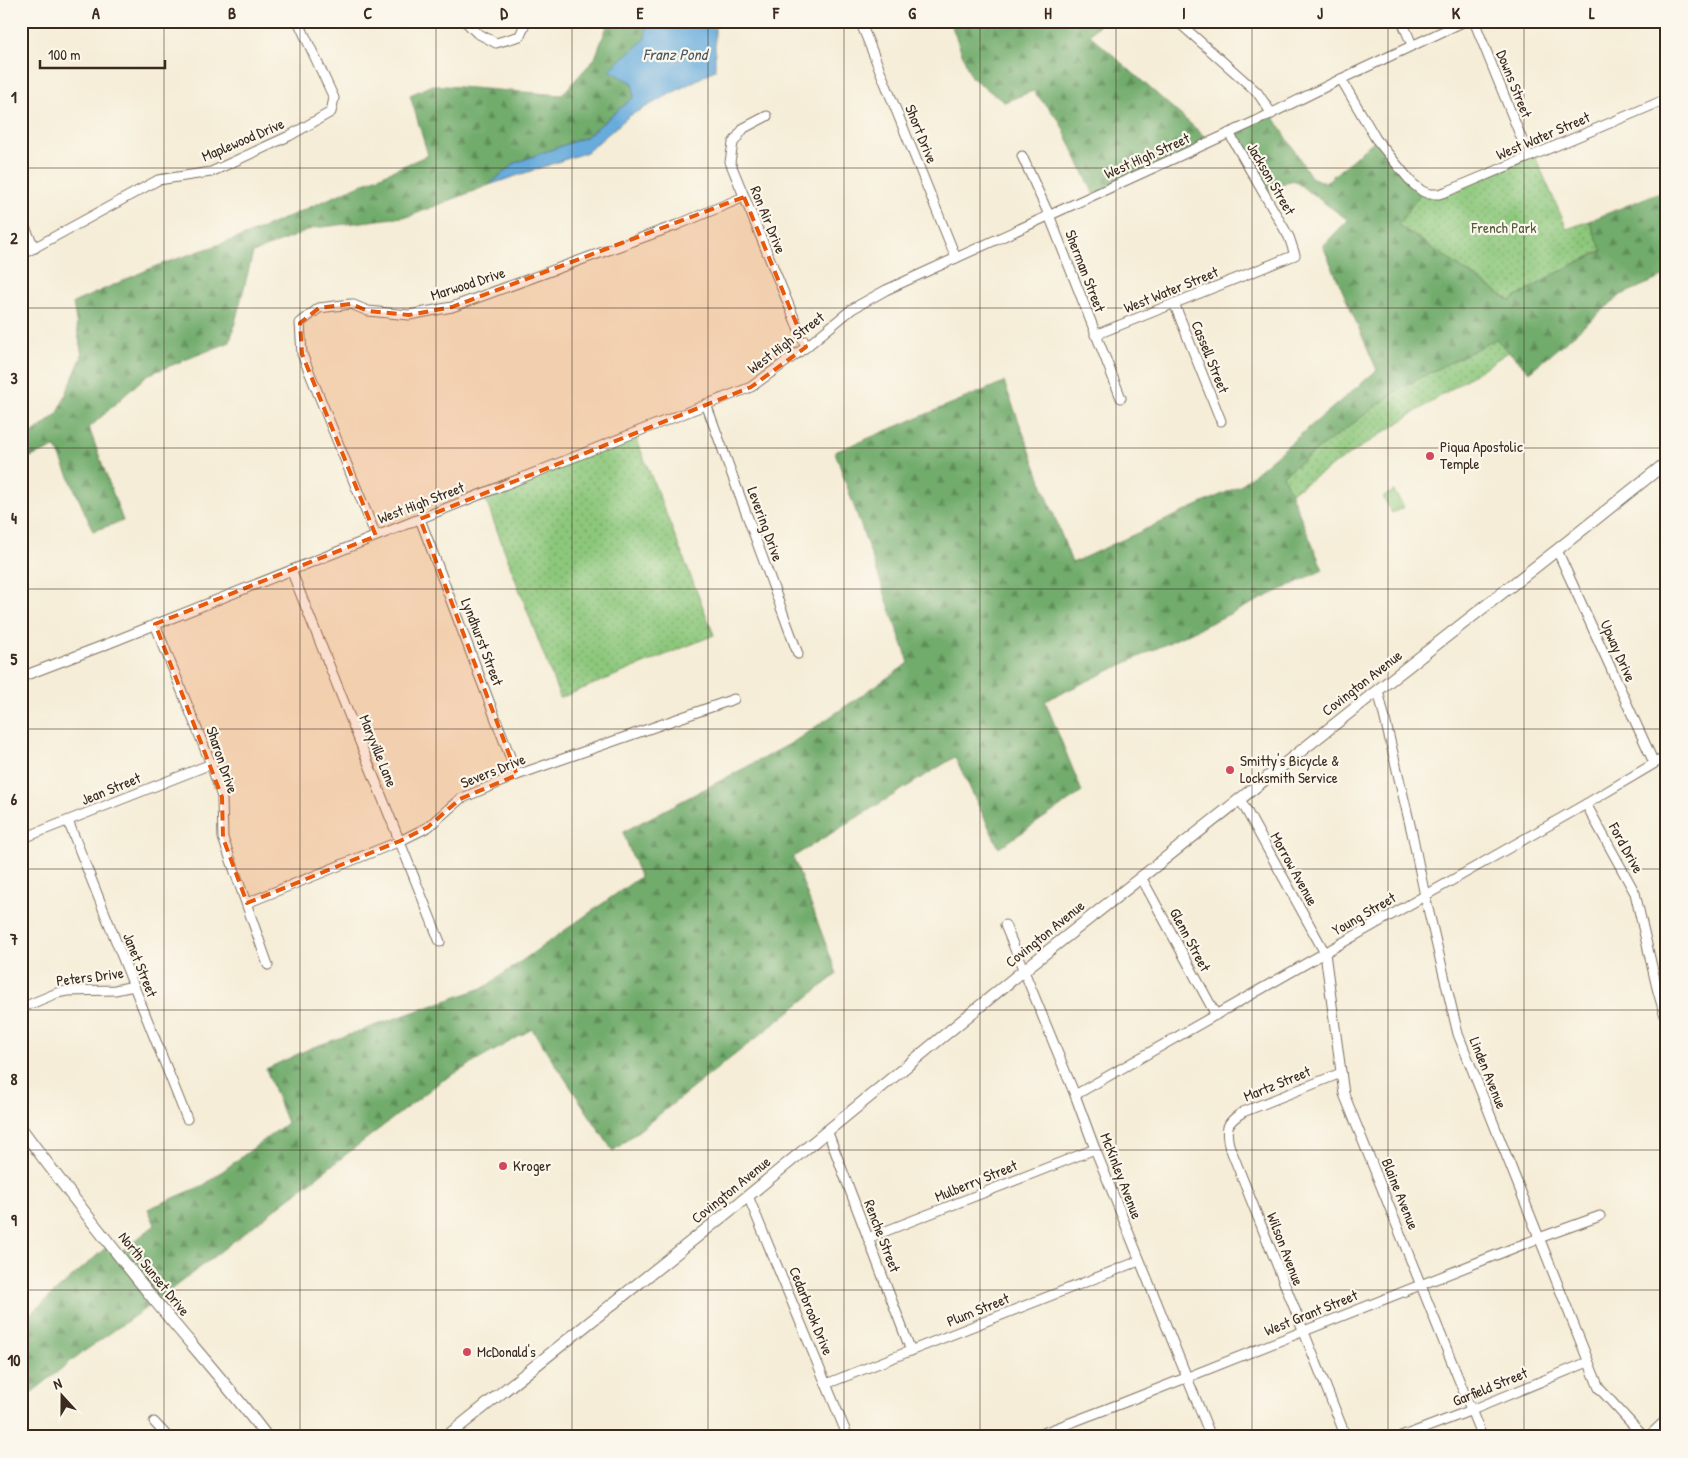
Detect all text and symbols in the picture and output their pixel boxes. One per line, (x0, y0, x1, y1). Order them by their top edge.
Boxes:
text: A (92, 2, 100, 24)
text: B (228, 2, 236, 24)
text: C (364, 2, 373, 24)
text: D (500, 2, 508, 24)
text: E (636, 2, 644, 24)
text: F (772, 2, 780, 24)
text: G (908, 2, 916, 24)
text: H (1044, 2, 1052, 24)
text: I (1182, 2, 1186, 24)
text: J (1317, 2, 1323, 24)
text: K (1452, 2, 1461, 24)
text: L (1589, 2, 1595, 24)
scale bar (40, 38, 165, 70)
water label: Franz Pond (643, 43, 710, 65)
text: 100 m (48, 44, 81, 65)
street label: Downs Street (1491, 47, 1538, 121)
text: 1 (11, 86, 17, 108)
street label: Short Drive (900, 101, 943, 166)
street label: West Water Street (1493, 106, 1594, 165)
street label: Maplewood Drive (198, 113, 287, 166)
street label: West High Street (1101, 127, 1194, 184)
street label: Jackson Street (1242, 139, 1301, 220)
street label: Ron Air Drive (745, 183, 792, 257)
park label: French Park (1471, 217, 1536, 238)
text: 2 (10, 227, 18, 249)
street label: Sherman Street (1060, 227, 1111, 316)
street label: West Water Street (1121, 261, 1222, 318)
street label: Marwood Drive (428, 262, 508, 305)
street label: West High Street (743, 306, 829, 378)
street label: Cassell Street (1186, 317, 1235, 397)
text: 3 (10, 367, 18, 389)
place label: Piqua Apostolic Temple (1440, 436, 1523, 474)
marker: Piqua Apostolic Temple (1424, 450, 1436, 462)
street label: West High Street (374, 476, 468, 529)
street label: Levering Drive (742, 484, 789, 564)
text: 4 (11, 507, 17, 529)
street label: Lyndhurst Street (456, 595, 509, 689)
street label: Upway Drive (1596, 617, 1641, 685)
street label: Covington Avenue (1317, 645, 1406, 721)
text: 5 (11, 648, 18, 670)
street label: Maryville Lane (354, 711, 403, 790)
street label: Sharon Drive (201, 724, 244, 796)
street label: Severs Drive (457, 748, 528, 793)
place label: Smitty's Bicycle & Locksmith Service (1240, 750, 1339, 788)
marker: Smitty's Bicycle & Locksmith Service (1224, 764, 1236, 776)
street label: Jean Street (78, 767, 145, 810)
text: 6 (11, 788, 18, 810)
street label: Ford Drive (1603, 818, 1649, 877)
street label: Morrow Avenue (1266, 828, 1323, 909)
street label: Young Street (1328, 886, 1400, 940)
street label: Covington Avenue (1001, 895, 1089, 972)
street label: Glenn Street (1165, 904, 1216, 976)
text: 7 (9, 928, 18, 950)
street label: Janet Street (118, 929, 163, 1001)
street label: Peters Drive (55, 962, 125, 991)
street label: Linden Avenue (1465, 1034, 1512, 1112)
street label: Martz Street (1240, 1060, 1314, 1106)
text: 8 (11, 1068, 18, 1090)
street label: McKinley Avenue (1095, 1130, 1147, 1222)
street label: Covington Avenue (687, 1151, 775, 1228)
street label: Mulberry Street (931, 1154, 1021, 1207)
place label: Kroger (513, 1155, 551, 1176)
street label: Blaine Avenue (1377, 1155, 1424, 1233)
marker: Kroger (497, 1160, 509, 1172)
street label: Renche Street (859, 1197, 906, 1276)
text: 9 (11, 1209, 17, 1231)
street label: Wilson Avenue (1262, 1209, 1309, 1288)
street label: North Sunset Drive (114, 1227, 195, 1320)
street label: Cedarbrook Drive (784, 1263, 839, 1358)
street label: West Grant Street (1261, 1284, 1361, 1341)
street label: Plum Street (943, 1287, 1013, 1332)
place label: McDonald's (477, 1341, 536, 1362)
marker: McDonald's (461, 1346, 473, 1358)
text: 10 (8, 1349, 20, 1371)
street label: Garfield Street (1449, 1362, 1531, 1411)
north arrow (38, 1370, 88, 1420)
text: N (50, 1373, 65, 1394)

